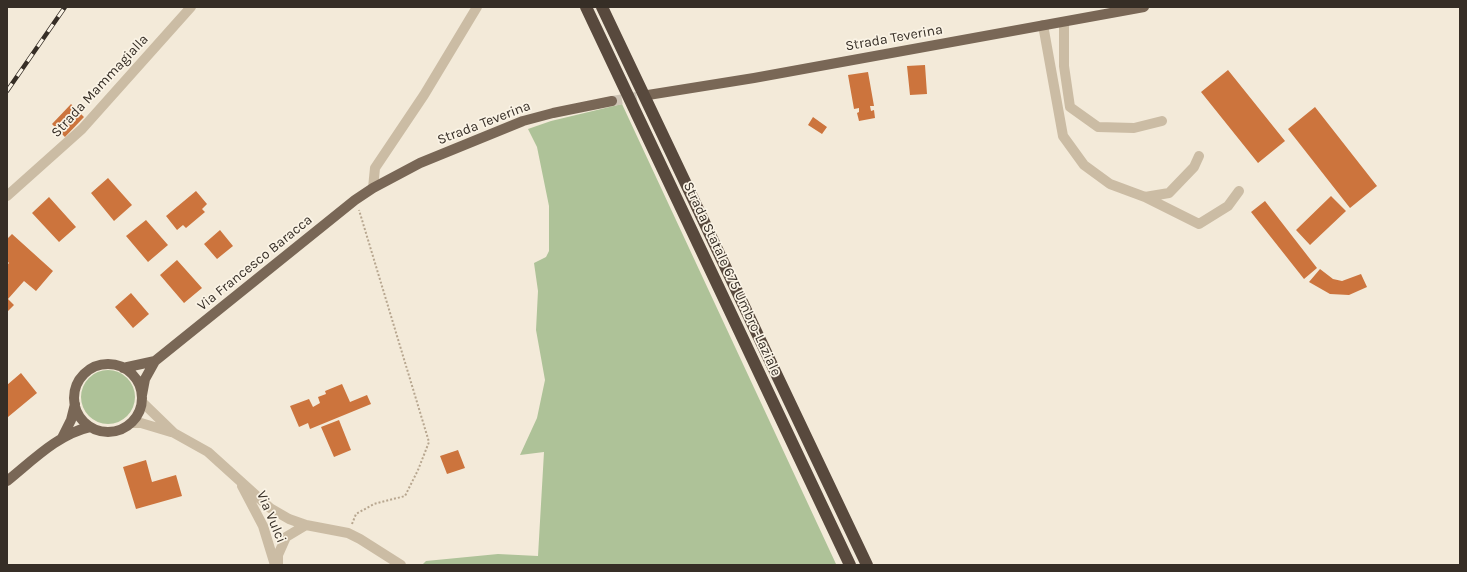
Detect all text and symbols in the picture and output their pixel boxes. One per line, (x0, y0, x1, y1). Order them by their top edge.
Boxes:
street label: Strada Teverina (844, 21, 944, 55)
street label: Strada Mammagialla (48, 31, 152, 141)
street label: Strada Teverina (435, 97, 533, 149)
street label: Strada Statale 675 Umbro-Laziale (679, 179, 785, 379)
street label: Via Francesco Baracca (194, 211, 316, 315)
street label: Via Vulci (253, 489, 289, 545)

